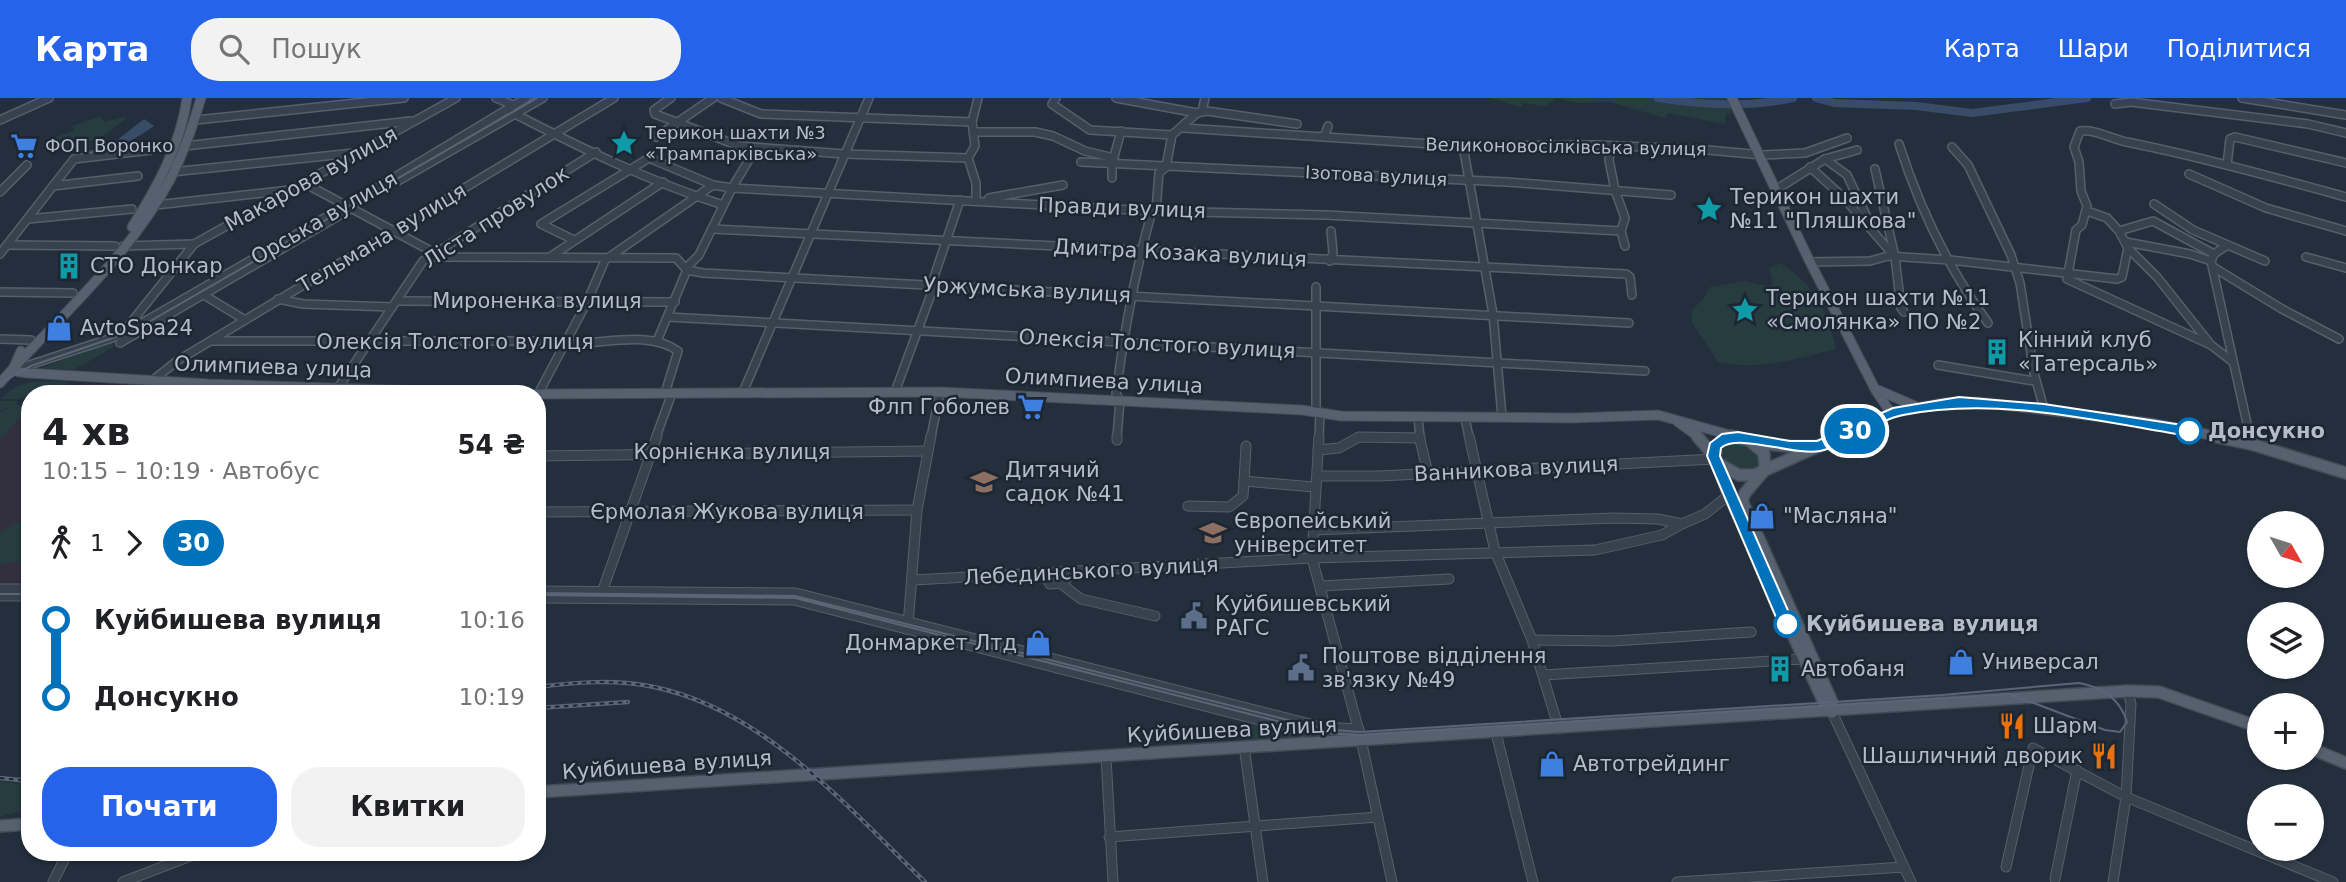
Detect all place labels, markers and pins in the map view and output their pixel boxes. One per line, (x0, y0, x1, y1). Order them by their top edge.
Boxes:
place label: Терикон шахти №3 «Трампарківська» (644, 122, 826, 164)
place icon: Терикон шахти №3 «Трампарківська» (609, 128, 639, 158)
supermarket icon: ФОП Воронко (9, 131, 39, 161)
place label: ФОП Воронко (45, 135, 173, 156)
place label: Терикон шахти №11 "Пляшкова" (1729, 185, 1916, 233)
place icon: Терикон шахти №11 "Пляшкова" (1694, 194, 1724, 224)
building icon: СТО Донкар (54, 251, 84, 281)
place label: СТО Донкар (90, 254, 223, 278)
place label: Терикон шахти №11 «Смолянка» ПО №2 (1765, 286, 1990, 334)
place icon: Терикон шахти №11 «Смолянка» ПО №2 (1730, 295, 1760, 325)
shop icon: AvtoSpa24 (44, 313, 74, 343)
place label: AvtoSpa24 (80, 316, 193, 340)
place label: Кінний клуб «Татерсаль» (2018, 328, 2158, 376)
building icon: Кінний клуб «Татерсаль» (1982, 337, 2012, 367)
supermarket icon: Флп Гоболев (1016, 392, 1046, 422)
place label: Флп Гоболев (868, 395, 1010, 419)
marker: Донсукно (2176, 418, 2202, 444)
place label: Донсукно (2208, 419, 2325, 443)
place label: Дитячий садок №41 (1005, 458, 1125, 506)
school or university icon: Дитячий садок №41 (969, 467, 999, 497)
shop icon: "Масляна" (1747, 501, 1777, 531)
place label: "Масляна" (1783, 504, 1898, 528)
place label: Європейський університет (1234, 509, 1391, 557)
school or university icon: Європейський університет (1198, 518, 1228, 548)
place label: Куйбишевський РАГС (1215, 592, 1391, 640)
public building icon: Куйбишевський РАГС (1179, 601, 1209, 631)
marker: Куйбишева вулиця (1774, 611, 1800, 637)
place label: Куйбишева вулиця (1806, 612, 2038, 636)
shop icon: Донмаркет Лтд (1023, 628, 1053, 658)
place label: Донмаркет Лтд (845, 631, 1017, 655)
place label: Поштове відділення зв'язку №49 (1322, 644, 1546, 692)
shop icon: Универсал (1946, 647, 1976, 677)
place label: Универсал (1982, 650, 2099, 674)
public building icon: Поштове відділення зв'язку №49 (1286, 653, 1316, 683)
building icon: Автобаня (1765, 654, 1795, 684)
place label: Автобаня (1801, 657, 1905, 681)
restaurant icon: Шарм (1997, 711, 2027, 741)
place label: Шарм (2033, 714, 2098, 738)
restaurant icon: Шашличний дворик (2089, 741, 2119, 771)
place label: Шашличний дворик (1862, 744, 2083, 768)
shop icon: Автотрейдинг (1537, 749, 1567, 779)
place label: Автотрейдинг (1573, 752, 1730, 776)

